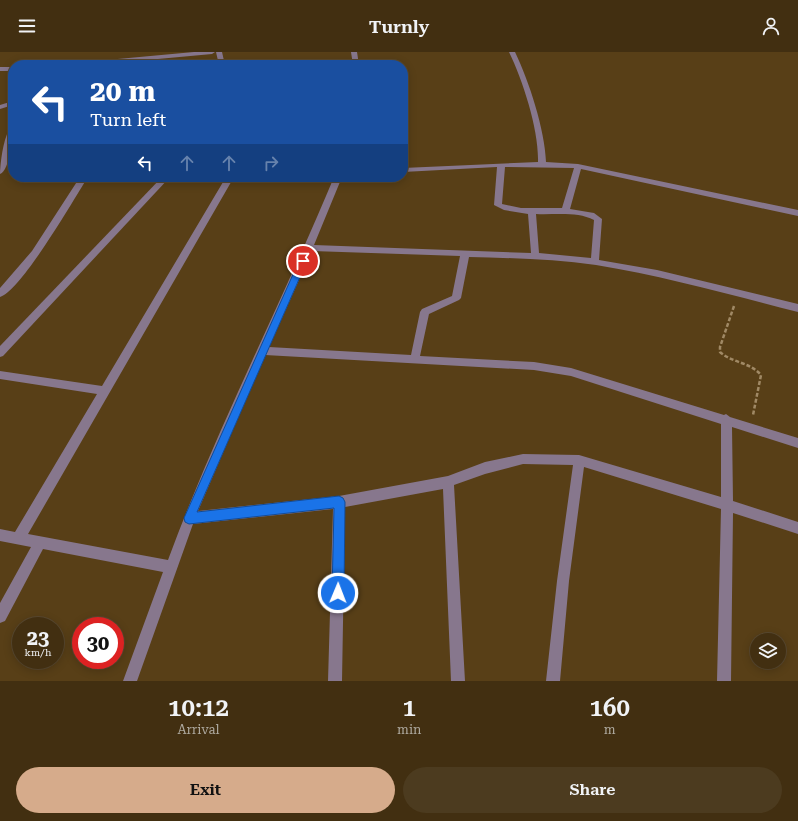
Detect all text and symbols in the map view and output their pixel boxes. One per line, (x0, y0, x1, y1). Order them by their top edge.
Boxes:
icon: menu (16, 15, 38, 37)
icon: person (760, 15, 782, 37)
text: Turnly (369, 16, 429, 37)
text: 20 m (90, 75, 155, 108)
icon: left (24, 76, 76, 128)
text: Turn left (90, 109, 166, 130)
icon: left (134, 152, 156, 174)
icon: ahead (176, 152, 198, 174)
icon: ahead (218, 152, 240, 174)
icon: right (260, 152, 282, 174)
pin (286, 244, 320, 278)
icon: arrive (292, 250, 314, 272)
position arrow (317, 572, 359, 614)
speed limit sign: 30 (72, 617, 124, 669)
text: 23 (27, 626, 49, 650)
map controls (750, 633, 786, 669)
button: layers (750, 633, 786, 669)
text: km/h (25, 647, 51, 658)
text: 10:12 (168, 694, 229, 722)
text: 1 (403, 694, 416, 722)
text: 160 (590, 694, 630, 722)
text: Arrival (177, 722, 220, 737)
text: min (397, 722, 421, 737)
text: m (604, 722, 616, 737)
button: Exit (16, 767, 395, 813)
button: Share (403, 767, 782, 813)

